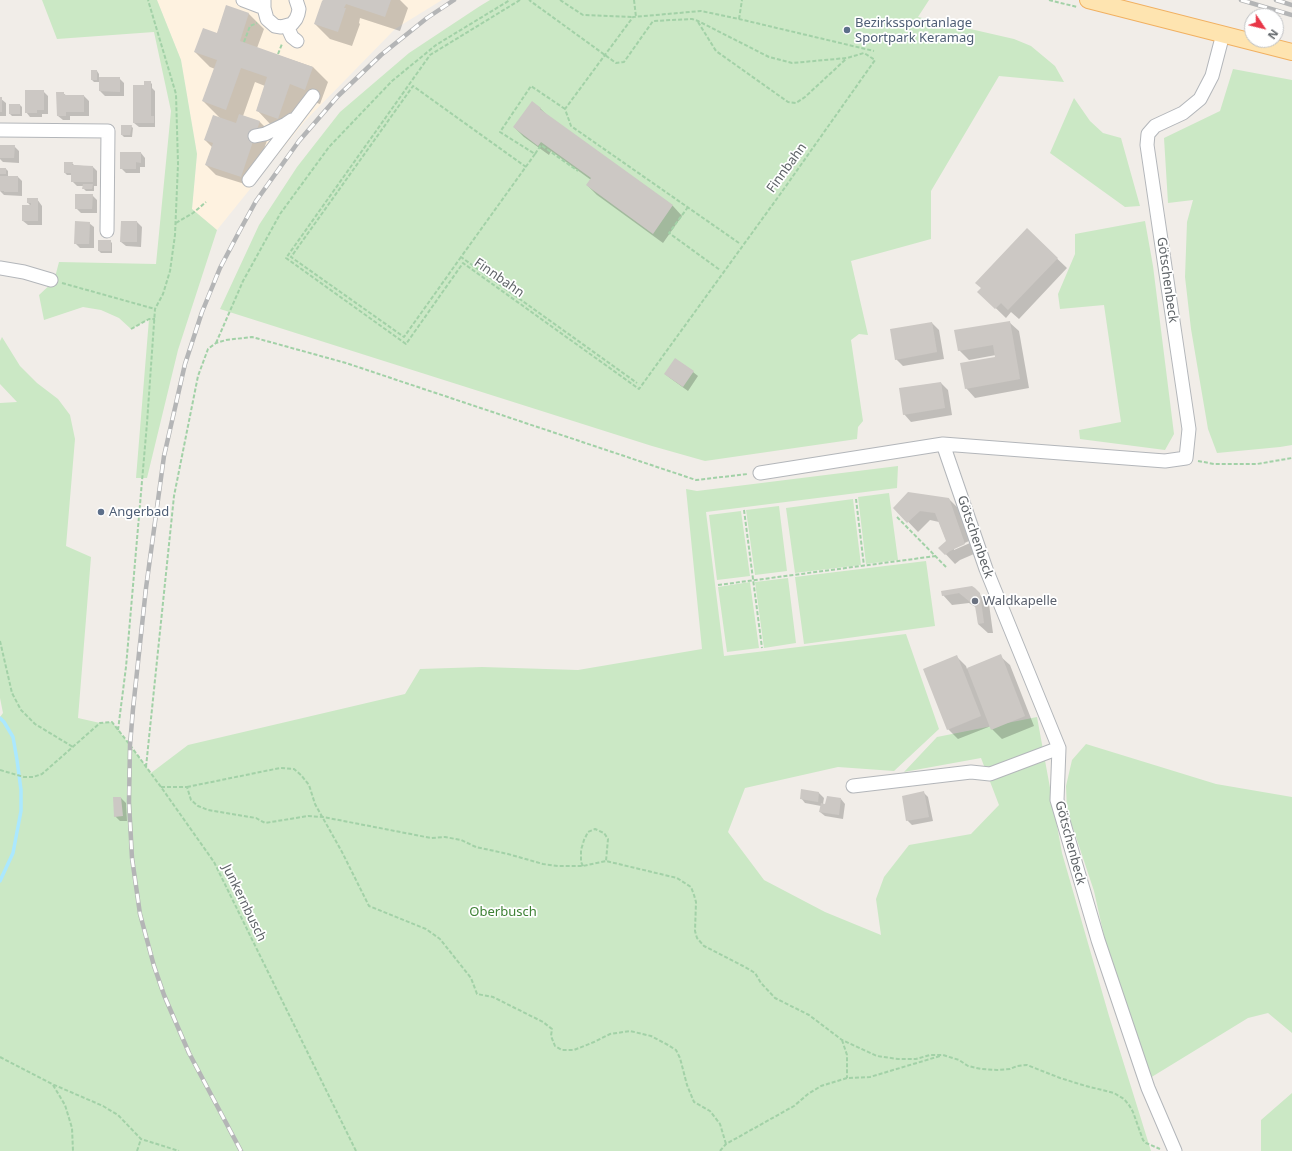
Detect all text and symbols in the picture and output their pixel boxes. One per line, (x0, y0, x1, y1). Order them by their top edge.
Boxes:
north arrow (1244, 8, 1284, 48)
place label: Bezirkssportanlage Sportpark Keramag (855, 15, 974, 46)
marker: Bezirkssportanlage Sportpark Keramag (842, 25, 852, 35)
text: N (1265, 27, 1282, 43)
street label: Finnbahn (764, 140, 810, 196)
street label: Götschenbeck (1153, 236, 1181, 324)
street label: Finnbahn (471, 255, 527, 301)
street label: Götschenbeck (954, 494, 996, 580)
place label: Angerbad (109, 504, 169, 520)
marker: Angerbad (96, 507, 106, 517)
place label: Waldkapelle (983, 593, 1057, 609)
marker: Waldkapelle (970, 596, 980, 606)
street label: Götschenbeck (1051, 799, 1089, 887)
street label: Junkernbusch (219, 862, 269, 944)
park label: Oberbusch (469, 904, 537, 920)

